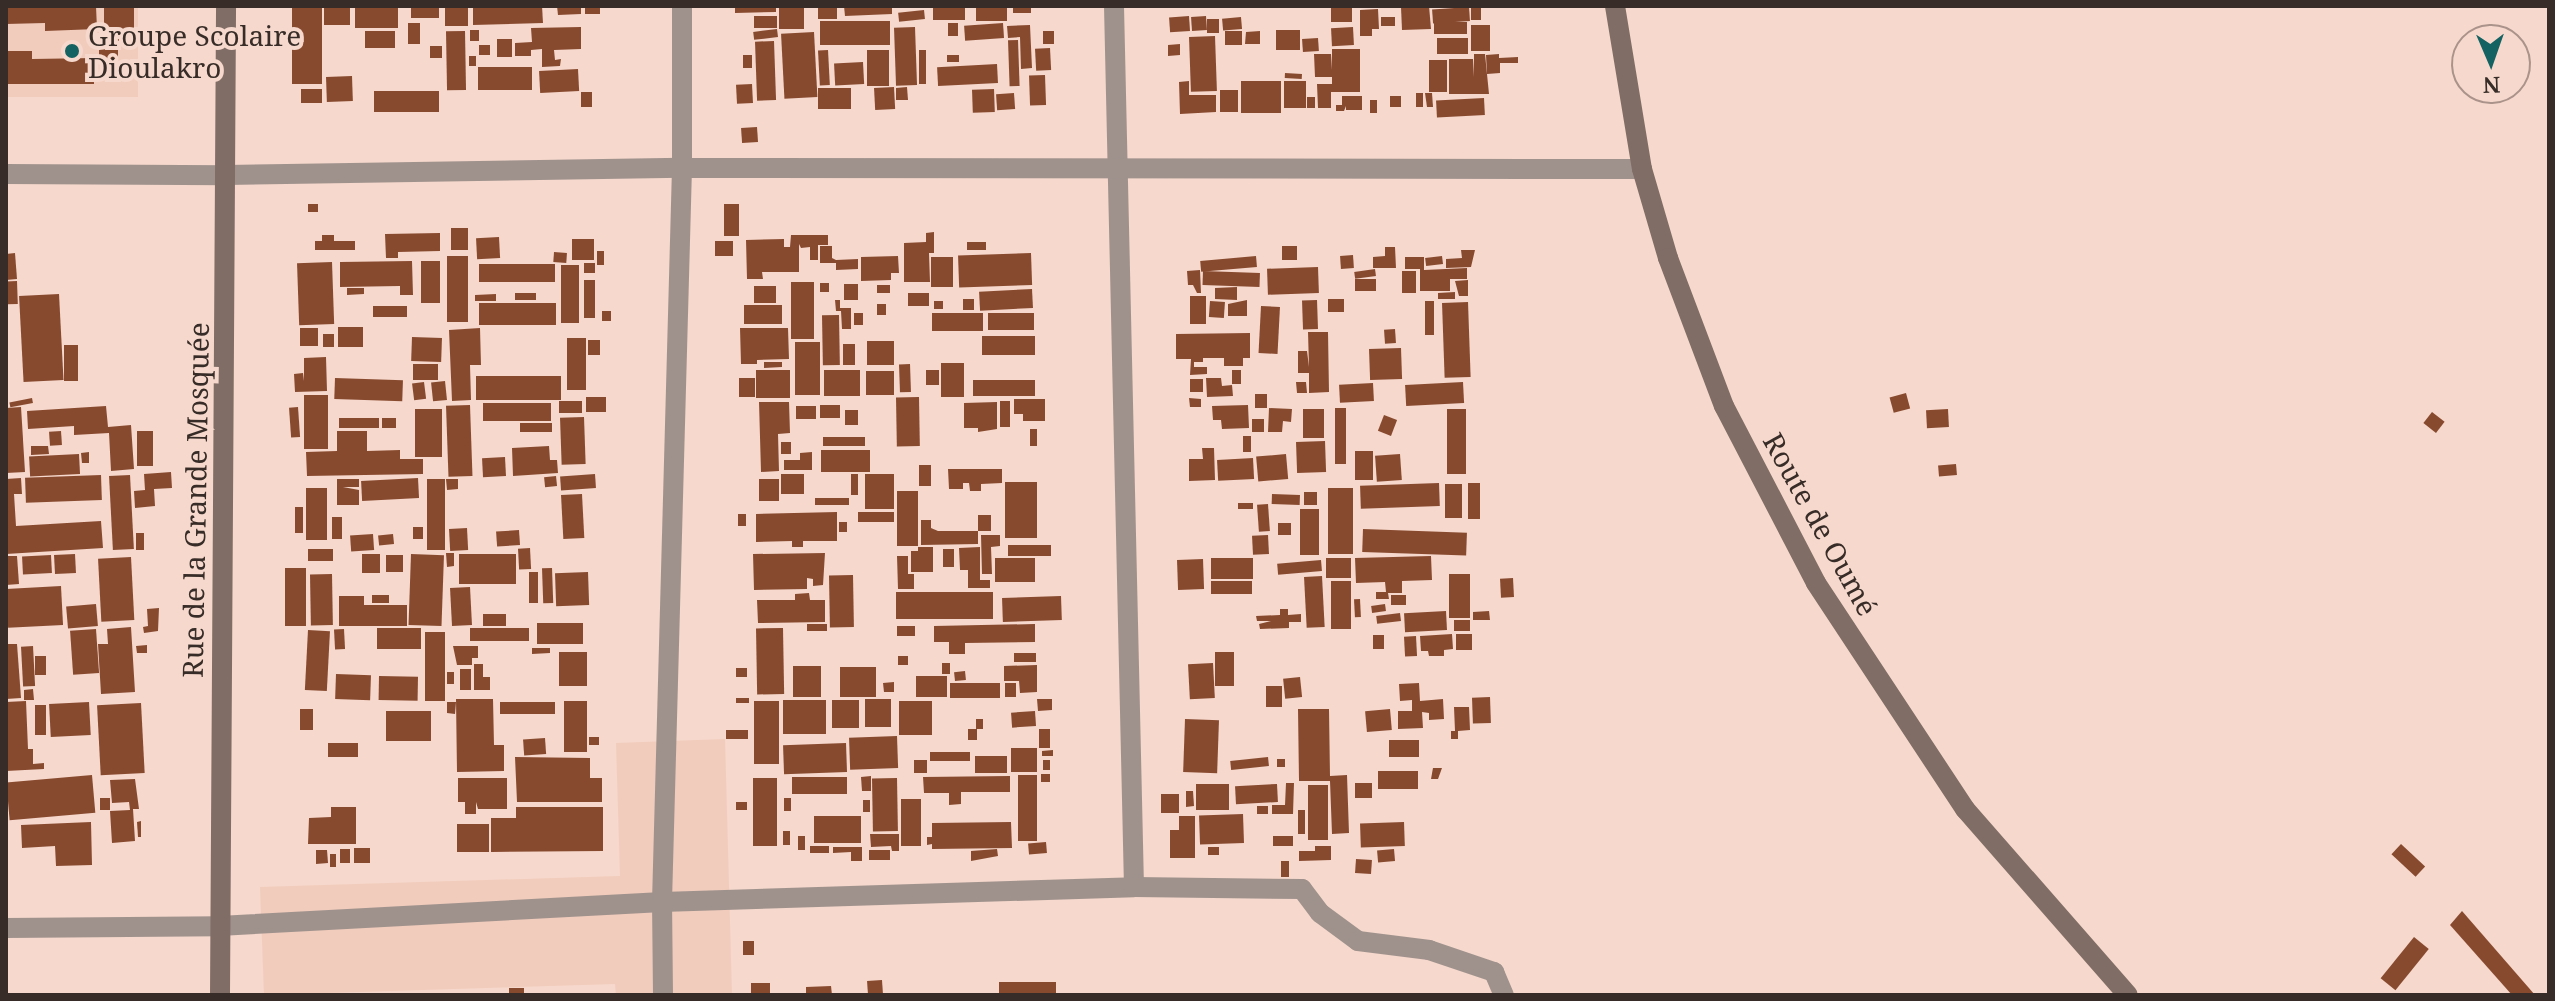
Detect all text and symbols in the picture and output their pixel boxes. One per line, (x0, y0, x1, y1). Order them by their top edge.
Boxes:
place label: Groupe Scolaire Dioulakro (88, 18, 301, 84)
north arrow (2451, 24, 2531, 104)
marker: Groupe Scolaire Dioulakro (63, 42, 81, 60)
text: N (2483, 71, 2501, 101)
street label: Rue de la Grande Mosquée (175, 322, 215, 678)
street label: Route de Oumé (1757, 427, 1885, 621)

